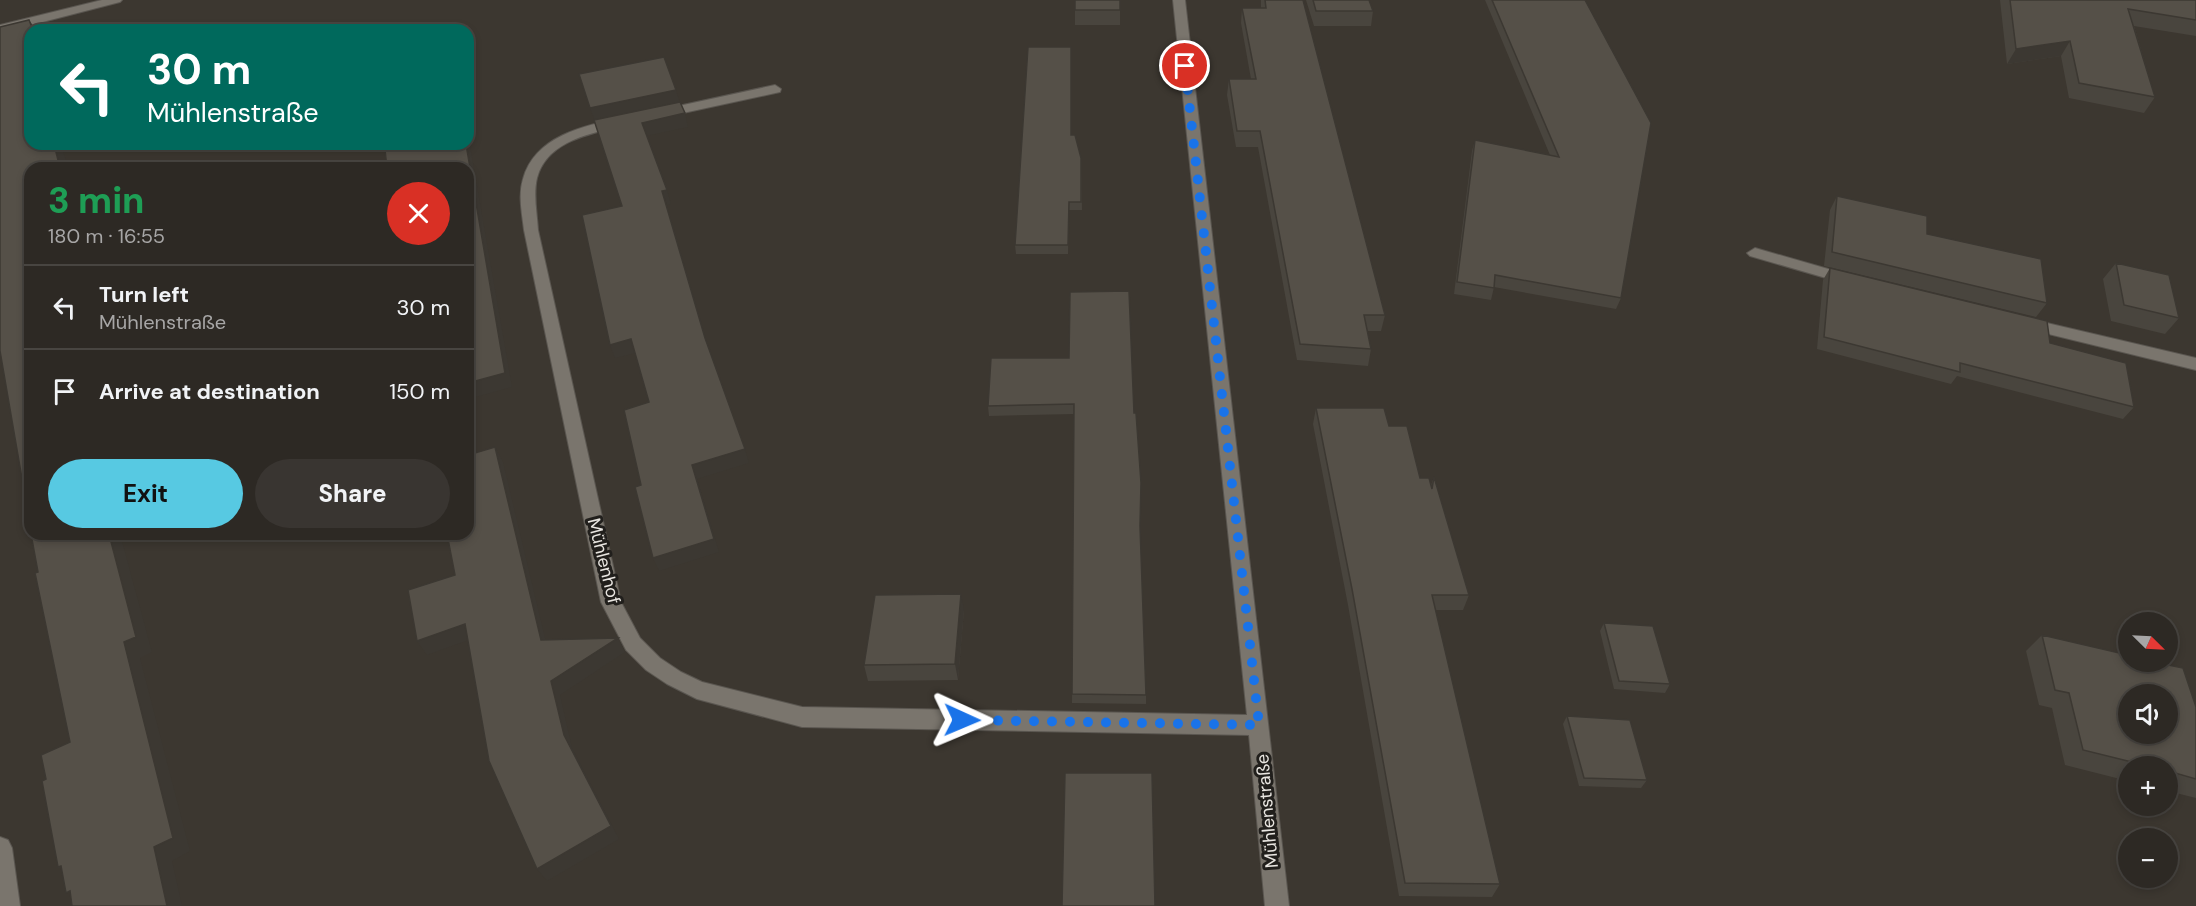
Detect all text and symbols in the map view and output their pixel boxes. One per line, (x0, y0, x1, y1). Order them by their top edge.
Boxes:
pin (1159, 40, 1210, 91)
text: 30 m (147, 42, 251, 97)
icon: left (48, 48, 126, 126)
icon: arrive (1168, 49, 1201, 82)
text: Mühlenstraße (147, 95, 319, 130)
text: 3 min (48, 177, 144, 224)
button: close (387, 182, 450, 245)
text: 180 m · 16:55 (48, 223, 165, 249)
text: Turn left (99, 280, 189, 309)
icon: left (48, 291, 81, 324)
text: 30 m (396, 293, 450, 322)
text: Mühlenstraße (99, 309, 226, 335)
icon: arrive (48, 375, 81, 408)
text: Arrive at destination (99, 377, 320, 406)
text: 150 m (389, 377, 450, 406)
button: Exit (48, 459, 243, 528)
button: Share (255, 459, 450, 528)
street label: Mühlenhof (582, 516, 626, 606)
north arrow (2118, 612, 2178, 672)
map controls (2118, 612, 2178, 888)
button: sound (2118, 684, 2178, 744)
position arrow (930, 688, 994, 752)
street label: Mühlenstraße (1250, 753, 1284, 869)
button: + (2118, 756, 2178, 816)
button: − (2118, 828, 2178, 888)

